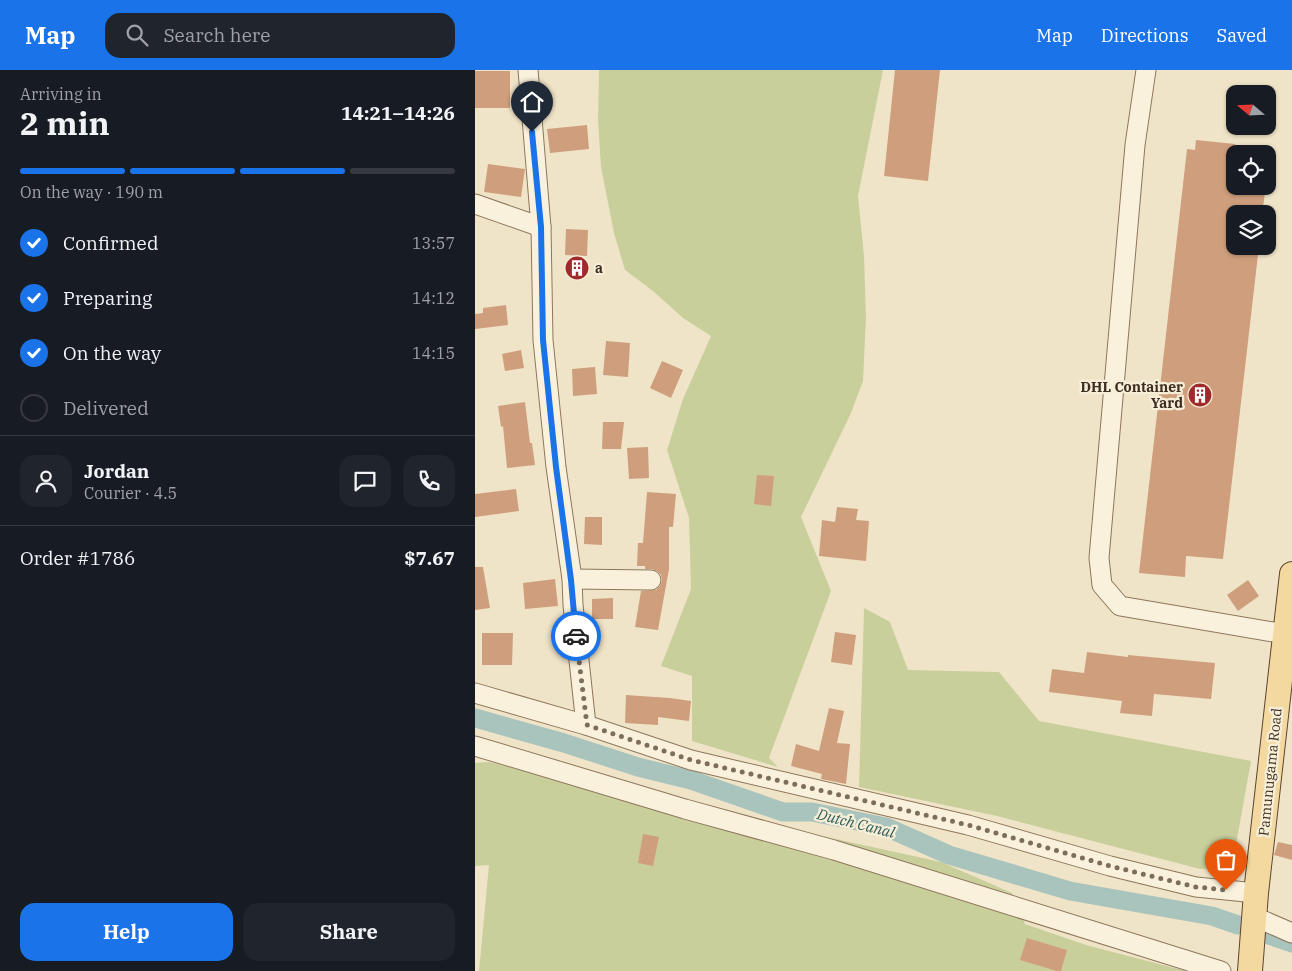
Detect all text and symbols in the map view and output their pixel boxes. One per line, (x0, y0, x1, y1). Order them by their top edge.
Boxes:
search box (105, 13, 455, 58)
text: Map (25, 19, 75, 51)
icon: search (123, 21, 151, 49)
text: Search here (163, 23, 270, 47)
text: Map (1036, 24, 1073, 47)
text: Directions (1101, 24, 1189, 47)
text: Saved (1217, 24, 1267, 47)
pin (511, 81, 553, 132)
text: Arriving in (20, 84, 102, 104)
north arrow (1226, 85, 1276, 135)
map controls (1226, 85, 1276, 255)
icon: home (518, 88, 546, 116)
text: 14:21–14:26 (341, 101, 455, 125)
text: 2 min (20, 102, 110, 144)
button: locate (1226, 145, 1276, 195)
text: On the way · 190 m (20, 182, 163, 202)
button: layers (1226, 205, 1276, 255)
icon: check (20, 229, 48, 257)
text: Confirmed (63, 231, 158, 255)
text: 13:57 (412, 233, 455, 253)
building icon: a (564, 255, 590, 281)
place label: a (595, 259, 603, 277)
icon: check (20, 284, 48, 312)
text: Preparing (63, 286, 152, 310)
text: 14:12 (412, 288, 455, 308)
icon: check (20, 339, 48, 367)
text: On the way (63, 341, 161, 365)
text: 14:15 (412, 343, 455, 363)
place label: DHL Container Yard (1081, 378, 1183, 412)
building icon: DHL Container Yard (1187, 382, 1213, 408)
text: Delivered (63, 396, 149, 420)
button: person (20, 455, 72, 507)
button: chat (339, 455, 391, 507)
button: phone (403, 455, 455, 507)
text: Jordan (84, 459, 149, 483)
text: Courier · 4.5 (84, 483, 177, 503)
text: Order #1786 (20, 546, 135, 570)
text: $7.67 (404, 546, 455, 570)
courier (551, 611, 601, 661)
icon: car (562, 622, 590, 650)
street label: Pamunugama Road (1254, 707, 1286, 837)
water label: Dutch Canal (814, 804, 897, 842)
pin (1205, 839, 1247, 890)
icon: bag (1212, 846, 1240, 874)
button: Help (20, 903, 233, 961)
button: Share (243, 903, 455, 961)

